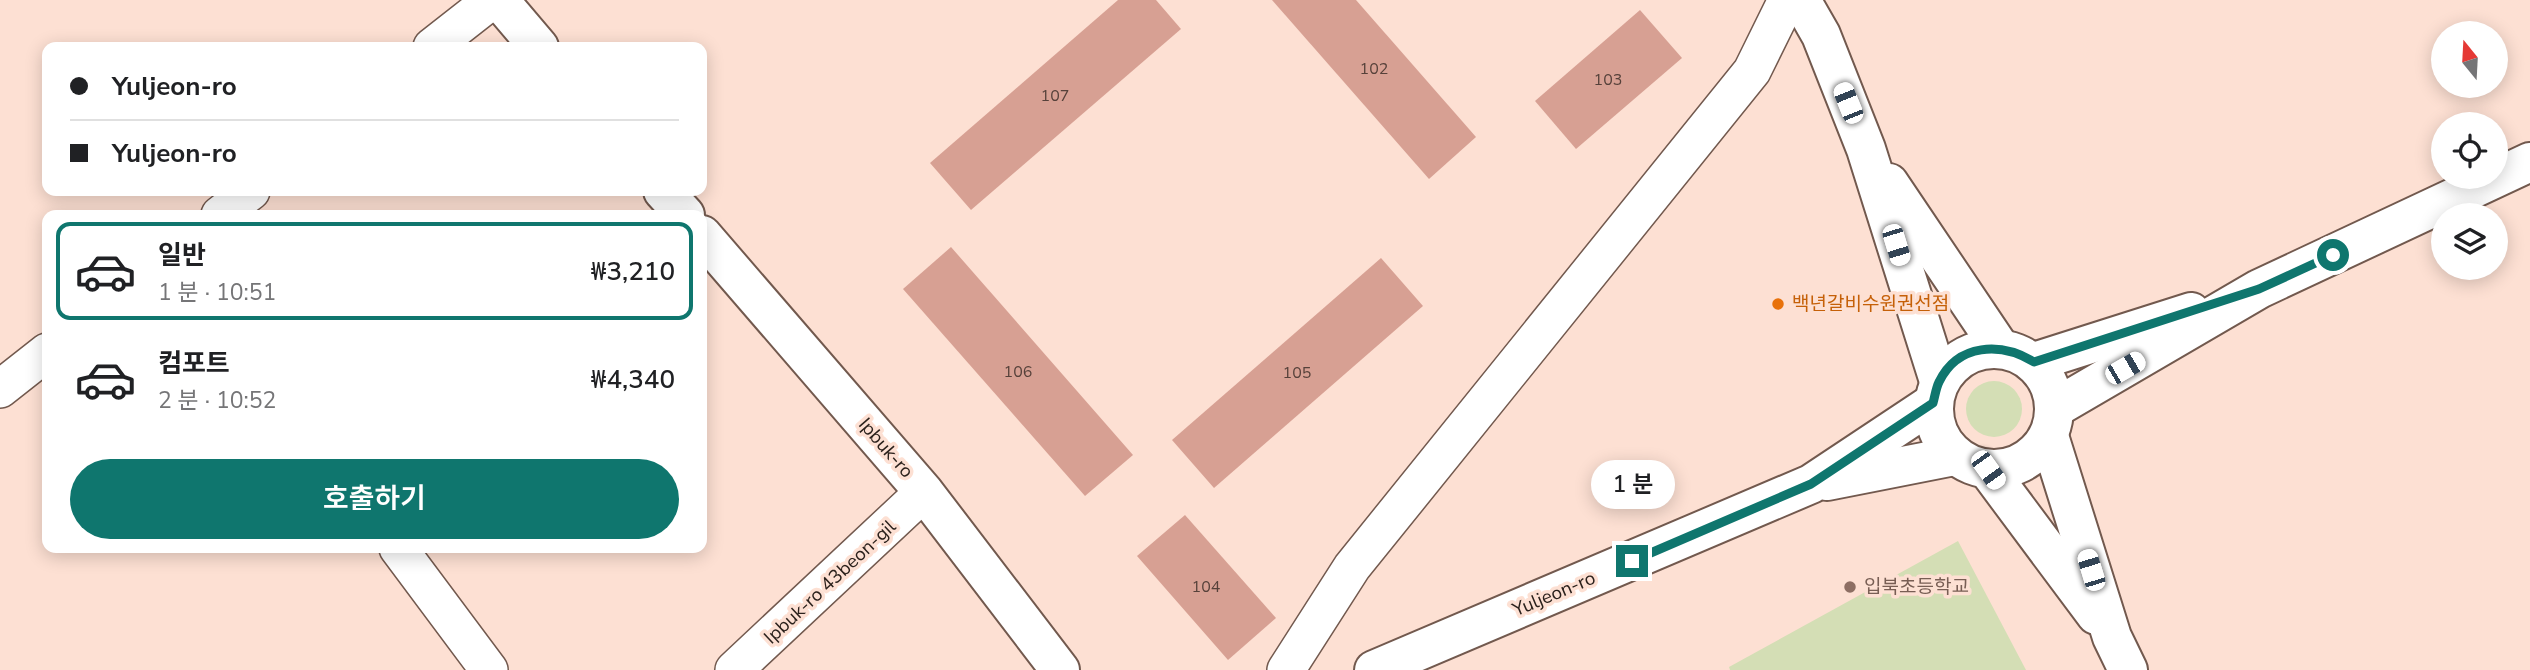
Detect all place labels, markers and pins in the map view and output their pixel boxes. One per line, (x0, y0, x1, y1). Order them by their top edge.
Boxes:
place label: 백년갈비수원권선점 (1792, 291, 1949, 317)
marker: 백년갈비수원권선점 (1770, 296, 1786, 312)
place label: 입북초등학교 (1864, 574, 1969, 600)
marker: 입북초등학교 (1842, 579, 1858, 595)

